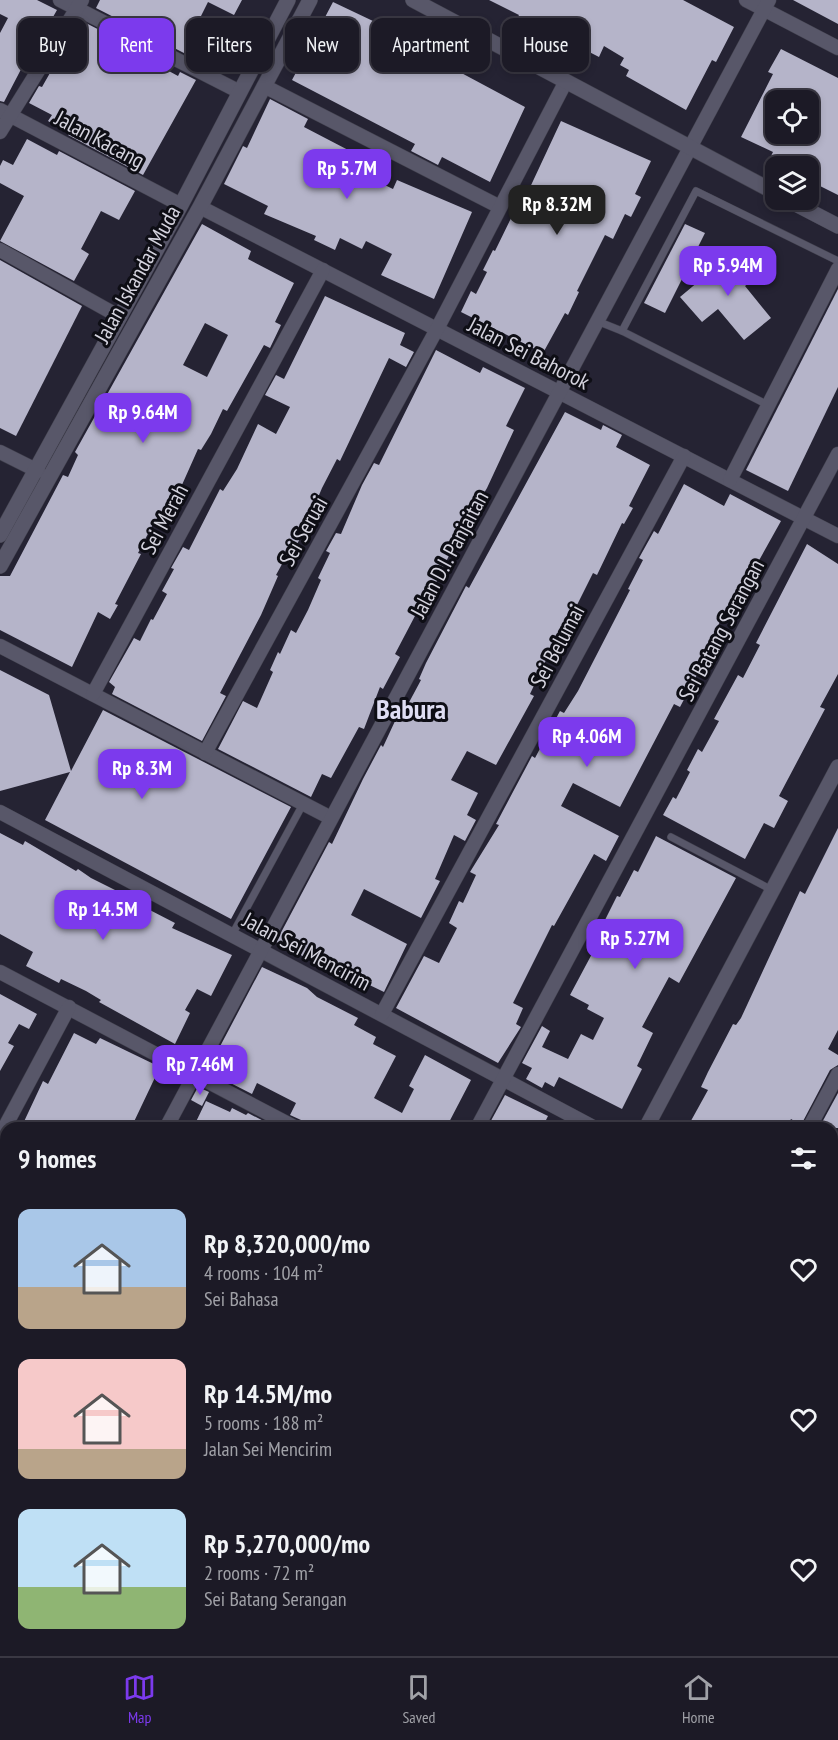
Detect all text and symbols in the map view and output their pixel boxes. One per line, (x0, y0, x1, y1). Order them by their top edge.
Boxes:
chip: Buy (18, 18, 87, 72)
chip: Rent (99, 18, 174, 72)
chip: Filters (186, 18, 273, 72)
chip: New (285, 18, 359, 72)
chip: Apartment (371, 18, 490, 72)
chip: House (502, 18, 589, 72)
map controls (765, 90, 819, 210)
button: locate (765, 90, 819, 144)
street label: Jalan Kacang (50, 103, 150, 174)
pin: Rp 5.7M (292, 149, 402, 200)
text: Rp 5.7M (317, 155, 377, 181)
button: layers (765, 156, 819, 210)
pin: Rp 8.32M (495, 185, 619, 236)
text: Rp 8.32M (522, 191, 592, 217)
street label: Jalan Iskandar Muda (87, 200, 186, 348)
pin: Rp 5.94M (666, 246, 790, 297)
text: Rp 5.94M (693, 252, 763, 278)
street label: Jalan Sei Bahorok (463, 310, 595, 396)
pin: Rp 9.64M (81, 393, 205, 444)
text: Rp 9.64M (108, 399, 178, 425)
street label: Sei Merah (134, 479, 194, 559)
street label: Jalan D.I. Panjaitan (403, 486, 494, 623)
street label: Sei Seruai (272, 491, 334, 571)
street label: Sei Batang Serangan (672, 554, 770, 706)
street label: Sei Belumai (524, 600, 590, 692)
district label: Babura (376, 690, 446, 727)
pin: Rp 4.06M (525, 717, 649, 768)
text: Rp 4.06M (552, 723, 622, 749)
pin: Rp 8.3M (87, 749, 197, 800)
text: Rp 8.3M (112, 755, 172, 781)
pin: Rp 14.5M (41, 890, 165, 941)
text: Rp 14.5M (68, 896, 138, 922)
street label: Jalan Sei Mencirim (237, 905, 376, 996)
pin: Rp 5.27M (573, 919, 697, 970)
text: Rp 5.27M (600, 925, 670, 951)
pin: Rp 7.46M (138, 1045, 262, 1096)
text: Rp 7.46M (166, 1051, 234, 1077)
text: 9 homes (18, 1142, 96, 1175)
icon: filters (787, 1142, 820, 1175)
text: Rp 8,320,000/mo (204, 1227, 370, 1260)
icon: home (66, 1233, 138, 1305)
icon: heart (787, 1253, 820, 1286)
text: 4 rooms · 104 m² (204, 1260, 323, 1286)
text: Sei Bahasa (204, 1286, 278, 1312)
text: Rp 14.5M/mo (204, 1377, 332, 1410)
icon: home (66, 1383, 138, 1455)
icon: heart (787, 1403, 820, 1436)
text: 5 rooms · 188 m² (204, 1410, 323, 1436)
text: Jalan Sei Mencirim (204, 1436, 332, 1462)
text: Rp 5,270,000/mo (204, 1527, 370, 1560)
icon: home (66, 1533, 138, 1605)
icon: heart (787, 1553, 820, 1586)
text: 2 rooms · 72 m² (204, 1560, 314, 1586)
text: Sei Batang Serangan (204, 1586, 346, 1612)
tab: Map (123, 1671, 156, 1727)
tab: Saved (402, 1671, 435, 1727)
tab: Home (682, 1671, 715, 1727)

